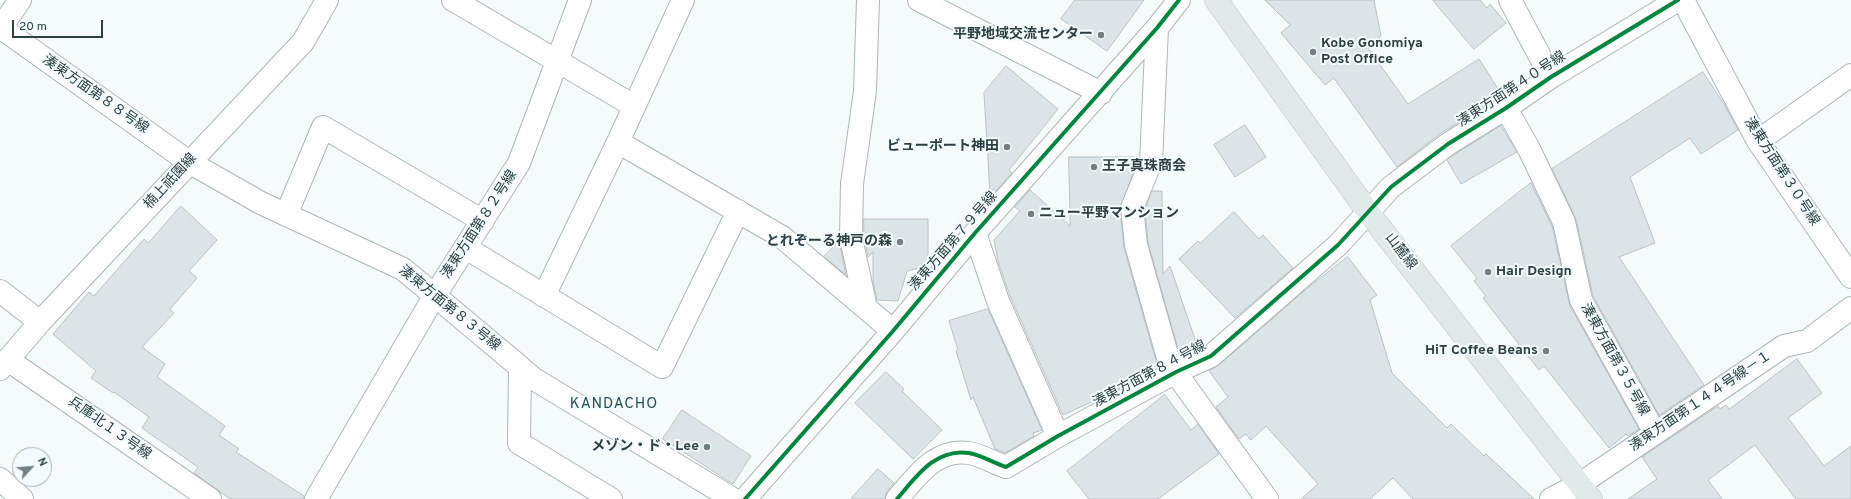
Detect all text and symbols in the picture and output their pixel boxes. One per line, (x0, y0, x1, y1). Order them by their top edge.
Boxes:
scale bar (14, 12, 105, 38)
text: 20 m (19, 19, 47, 35)
place label: 平野地域交流センター (953, 27, 1093, 43)
marker: 平野地域交流センター (1096, 30, 1106, 40)
place label: Kobe Gonomiya Post Office (1321, 36, 1423, 68)
marker: Kobe Gonomiya Post Office (1308, 47, 1318, 57)
street label: 湊東方面第４０号線 (1455, 49, 1569, 131)
street label: 湊東方面第８８号線 (39, 52, 151, 138)
street label: 湊東方面第３０号線 (1740, 115, 1822, 229)
place label: ビューポート神田 (887, 139, 999, 155)
marker: ビューポート神田 (1002, 142, 1012, 152)
street label: 楠上祇園線 (141, 151, 201, 213)
place label: 王子真珠商会 (1102, 159, 1186, 175)
marker: 王子真珠商会 (1089, 162, 1099, 172)
street label: 湊東方面第８２号線 (439, 168, 521, 282)
street label: 湊東方面第７９号線 (906, 189, 1002, 295)
place label: ニュー平野マンション (1039, 206, 1179, 222)
marker: ニュー平野マンション (1026, 209, 1036, 219)
street label: 山麓線 (1380, 230, 1420, 274)
place label: とれぞーる神戸の森 (766, 234, 892, 250)
marker: とれぞーる神戸の森 (895, 237, 905, 247)
street label: 湊東方面第８３号線 (395, 263, 503, 355)
place label: Hair Design (1496, 264, 1572, 280)
marker: Hair Design (1483, 267, 1493, 277)
street label: 湊東方面第３５号線 (1576, 301, 1652, 419)
street label: 湊東方面第８４号線 (1090, 338, 1210, 412)
place label: HiT Coffee Beans (1425, 343, 1538, 359)
marker: HiT Coffee Beans (1541, 346, 1551, 356)
street label: 湊東方面第１４４号線－１ (1627, 348, 1775, 456)
street label: 兵庫北１３号線 (64, 394, 154, 464)
district label: KANDACHO (570, 396, 658, 414)
place label: メゾン・ド・Lee (591, 439, 699, 455)
marker: メゾン・ド・Lee (702, 442, 712, 452)
north arrow (12, 447, 52, 487)
text: N (34, 456, 50, 469)

